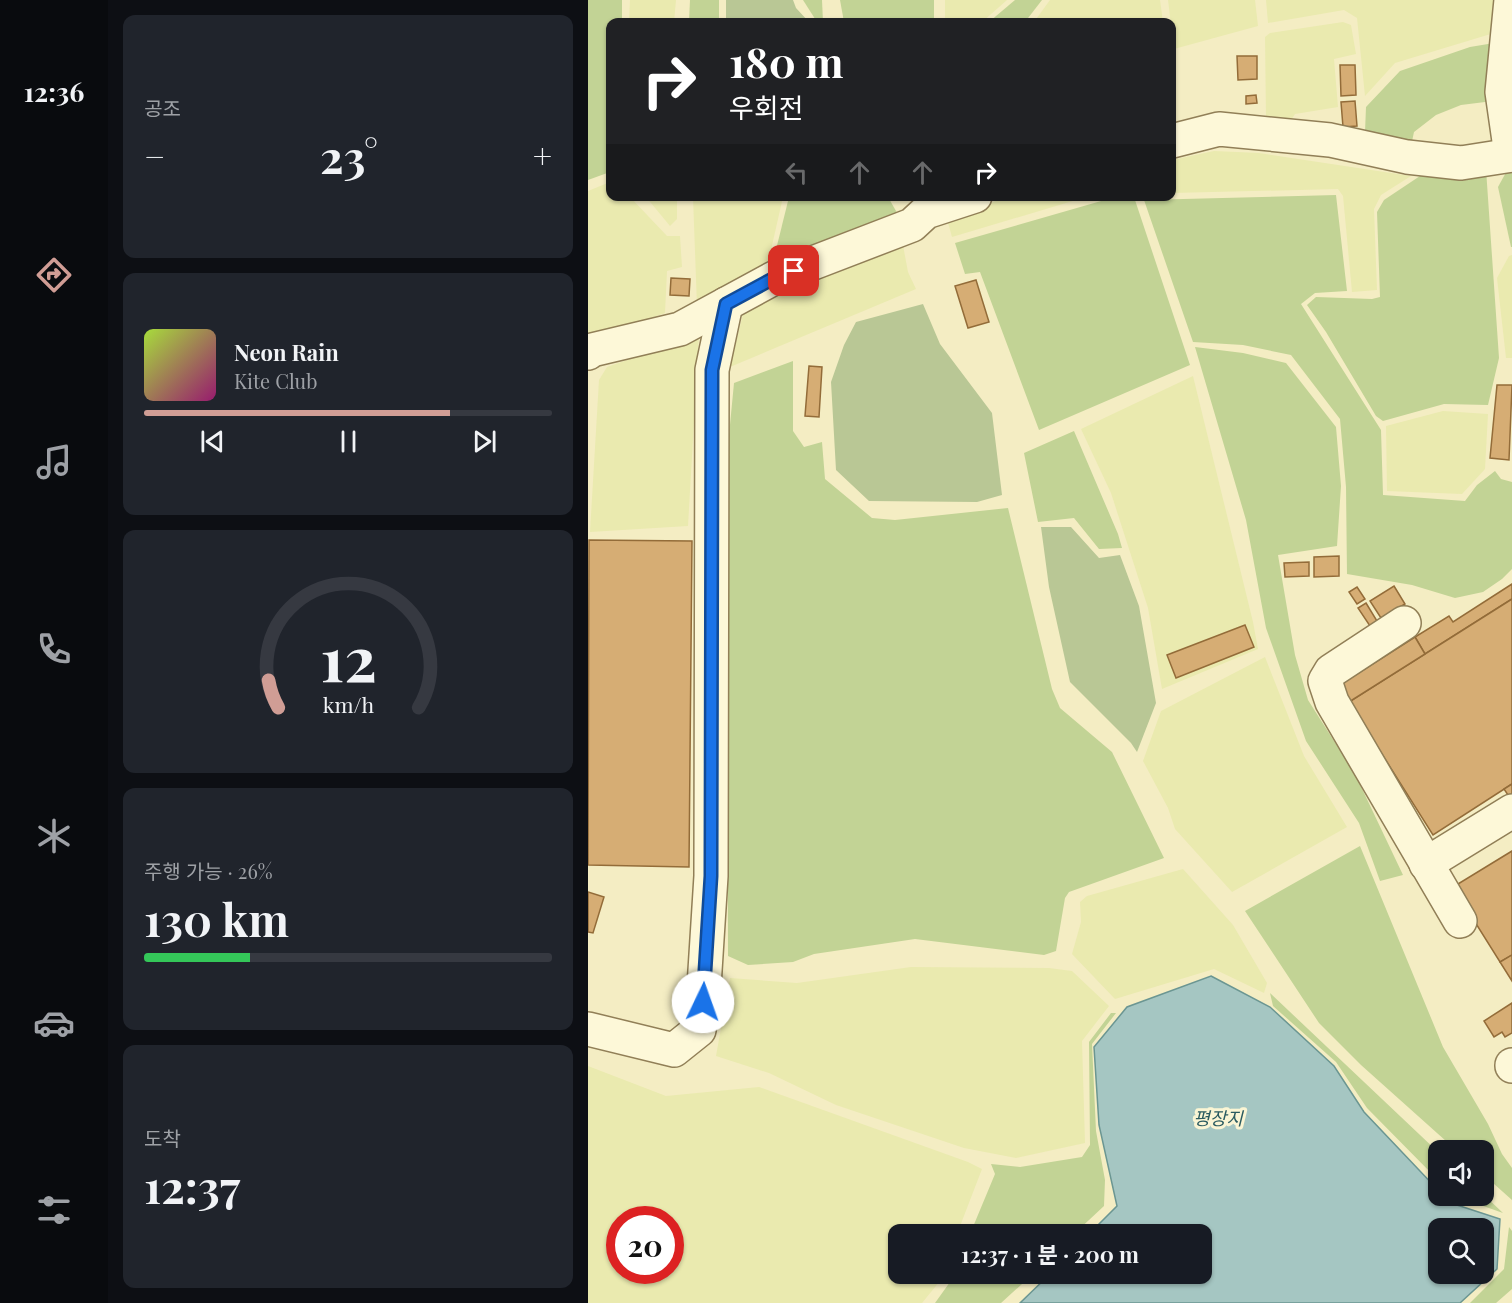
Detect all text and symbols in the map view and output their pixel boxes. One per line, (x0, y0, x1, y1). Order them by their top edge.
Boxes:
text: 180 m (729, 33, 844, 89)
icon: right (630, 42, 708, 120)
text: 12:36 (24, 73, 84, 109)
text: 우회전 (729, 89, 804, 125)
text: 공조 (144, 94, 181, 121)
text: 23° (320, 125, 378, 185)
text: − (144, 133, 165, 177)
text: + (533, 133, 552, 177)
icon: left (780, 156, 813, 189)
icon: ahead (843, 156, 876, 189)
icon: ahead (906, 156, 939, 189)
icon: right (969, 156, 1002, 189)
pin (768, 245, 819, 296)
icon: directions (33, 254, 75, 296)
icon: arrive (777, 254, 810, 287)
text: Neon Rain (234, 337, 339, 367)
text: Kite Club (234, 367, 318, 394)
icon: previous (196, 425, 229, 458)
icon: pause (332, 425, 365, 458)
icon: next (468, 425, 501, 458)
icon: music (33, 441, 75, 483)
text: 12 (320, 615, 376, 699)
icon: phone (33, 628, 75, 670)
text: km/h (322, 691, 374, 719)
icon: climate (33, 815, 75, 857)
text: 주행 가능 · 26% (144, 857, 273, 884)
text: 130 km (144, 888, 289, 948)
position arrow (671, 970, 735, 1034)
icon: car (33, 1002, 75, 1044)
water label: 평장지 (1193, 1106, 1244, 1130)
text: 도착 (144, 1124, 181, 1151)
map controls (1428, 1140, 1494, 1284)
button: sound (1428, 1140, 1494, 1206)
text: 12:37 (144, 1155, 240, 1215)
icon: filters (33, 1189, 75, 1231)
speed limit sign: 20 (606, 1206, 684, 1284)
button: search (1428, 1218, 1494, 1284)
text: 12:37 · 1 분 · 200 m (961, 1239, 1139, 1269)

